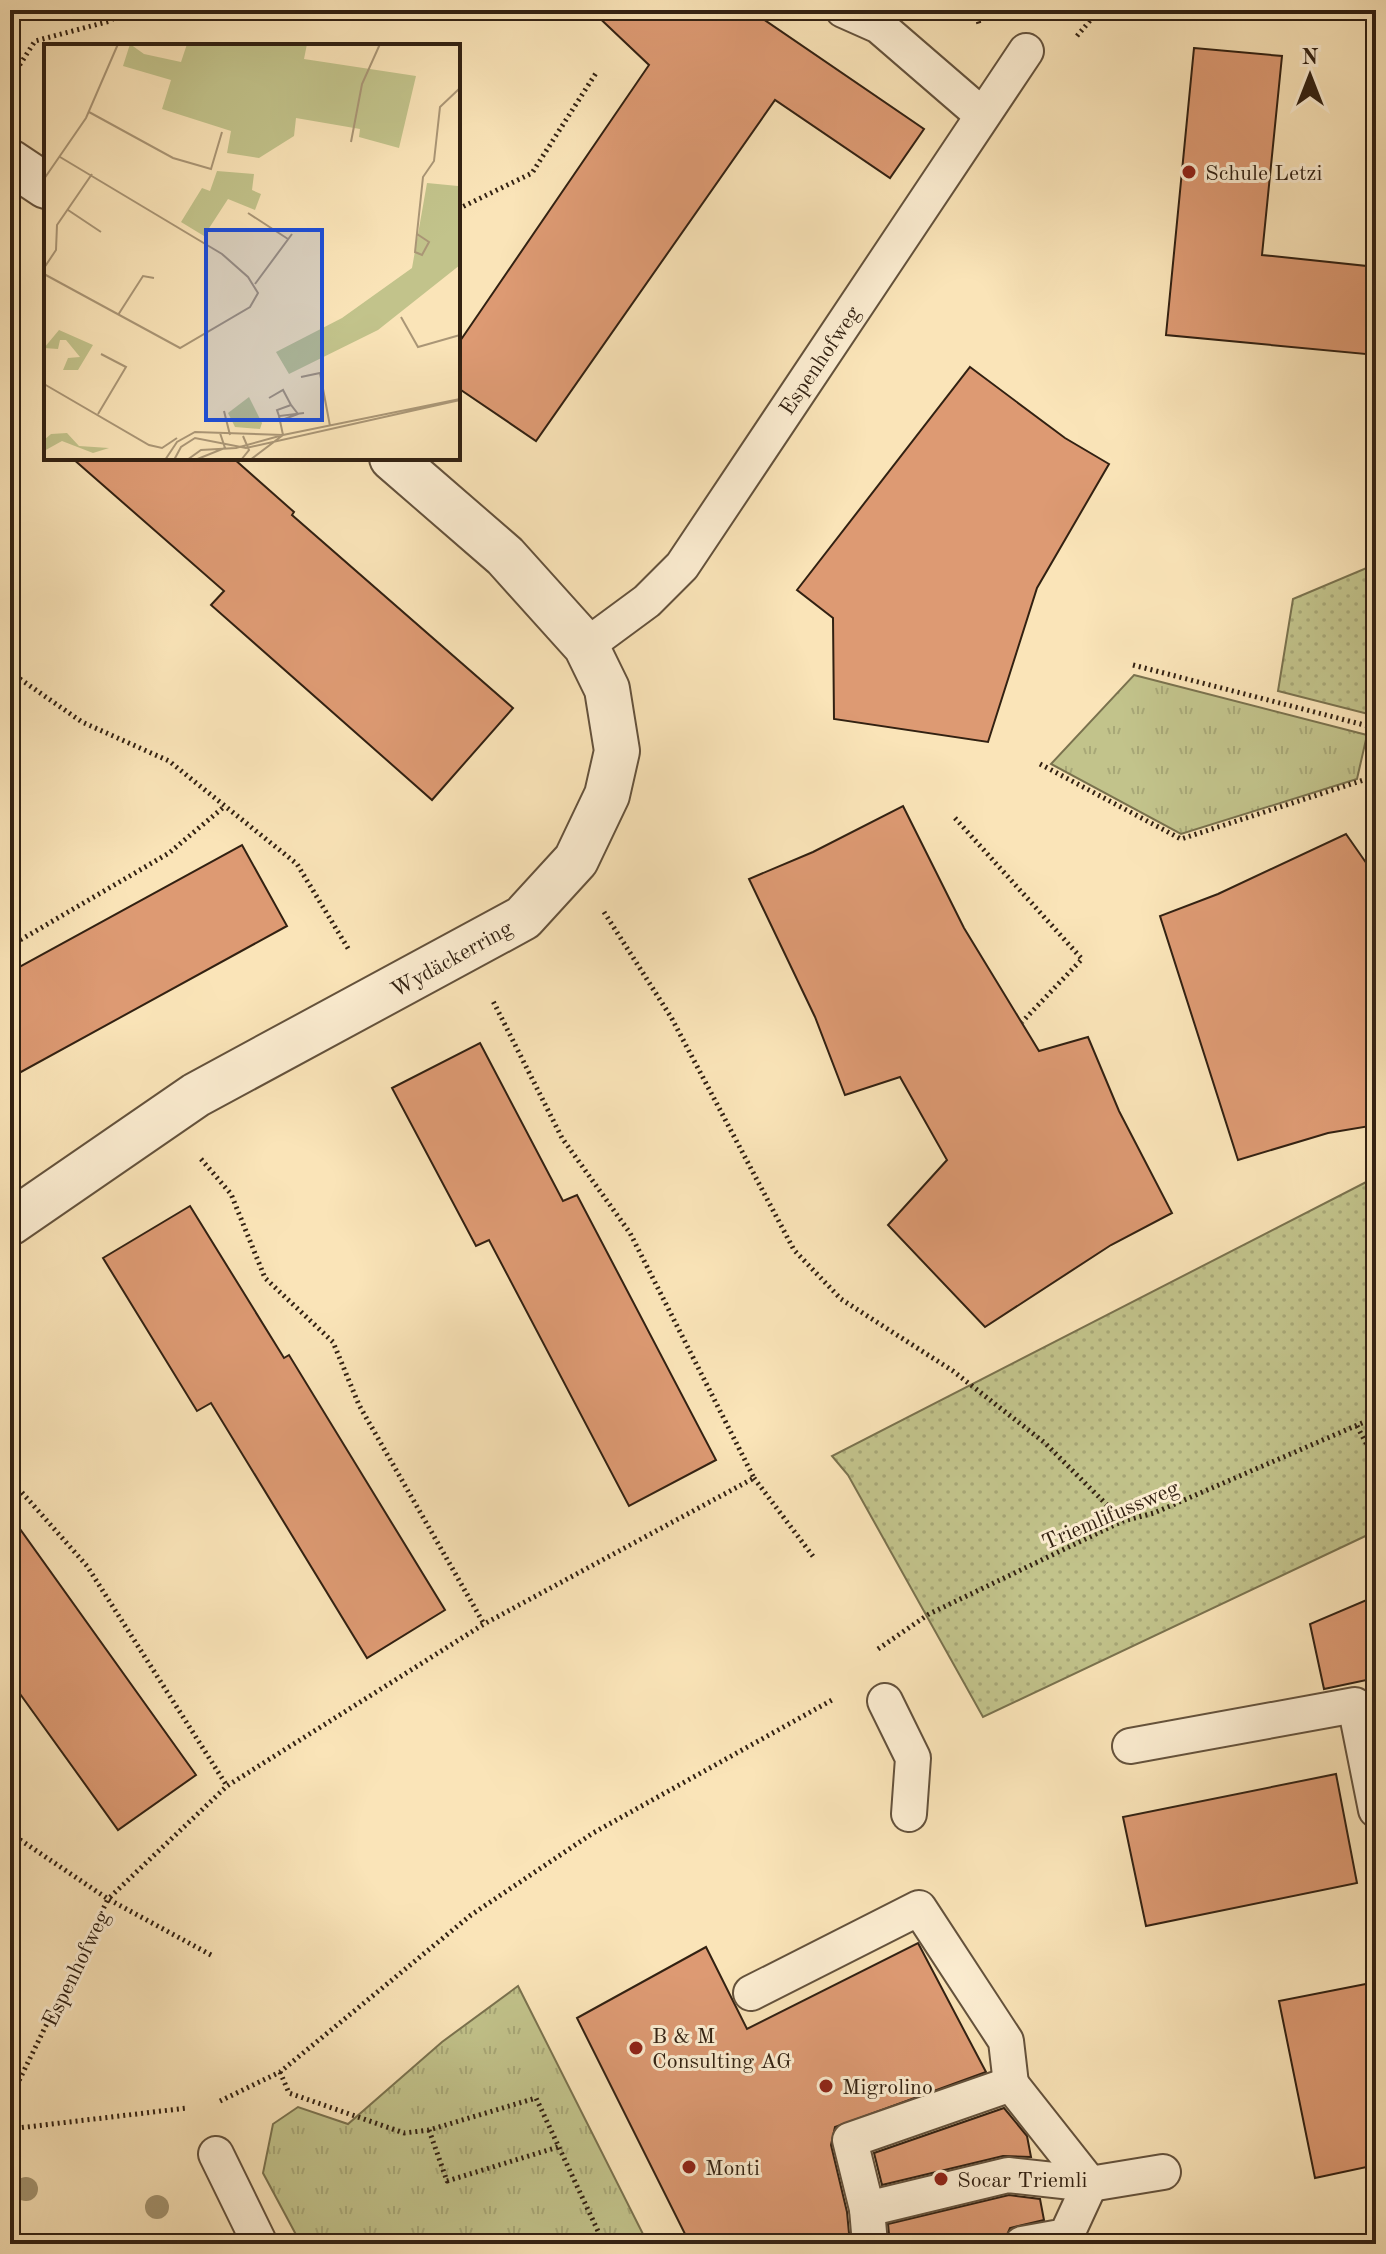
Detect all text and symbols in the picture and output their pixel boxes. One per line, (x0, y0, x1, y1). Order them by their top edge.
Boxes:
north arrow (1270, 36, 1350, 116)
inset map (44, 44, 460, 460)
text: N (1302, 47, 1319, 69)
marker: Schule Letzi (1180, 163, 1198, 181)
place label: Schule Letzi (1205, 163, 1322, 185)
street label: Espenhofweg (776, 303, 865, 420)
street label: Wydäckerring (387, 917, 517, 1002)
street label: Triemlifussweg (1039, 1477, 1183, 1555)
street label: Espenhofweg (39, 1907, 114, 2030)
place label: B & M Consulting AG (652, 2026, 792, 2073)
marker: B & M Consulting AG (627, 2039, 645, 2057)
marker: Migrolino (817, 2077, 835, 2095)
place label: Migrolino (842, 2077, 933, 2099)
marker: Monti (680, 2158, 698, 2176)
place label: Monti (705, 2158, 760, 2180)
marker: Socar Triemli (932, 2170, 950, 2188)
place label: Socar Triemli (957, 2170, 1087, 2192)

